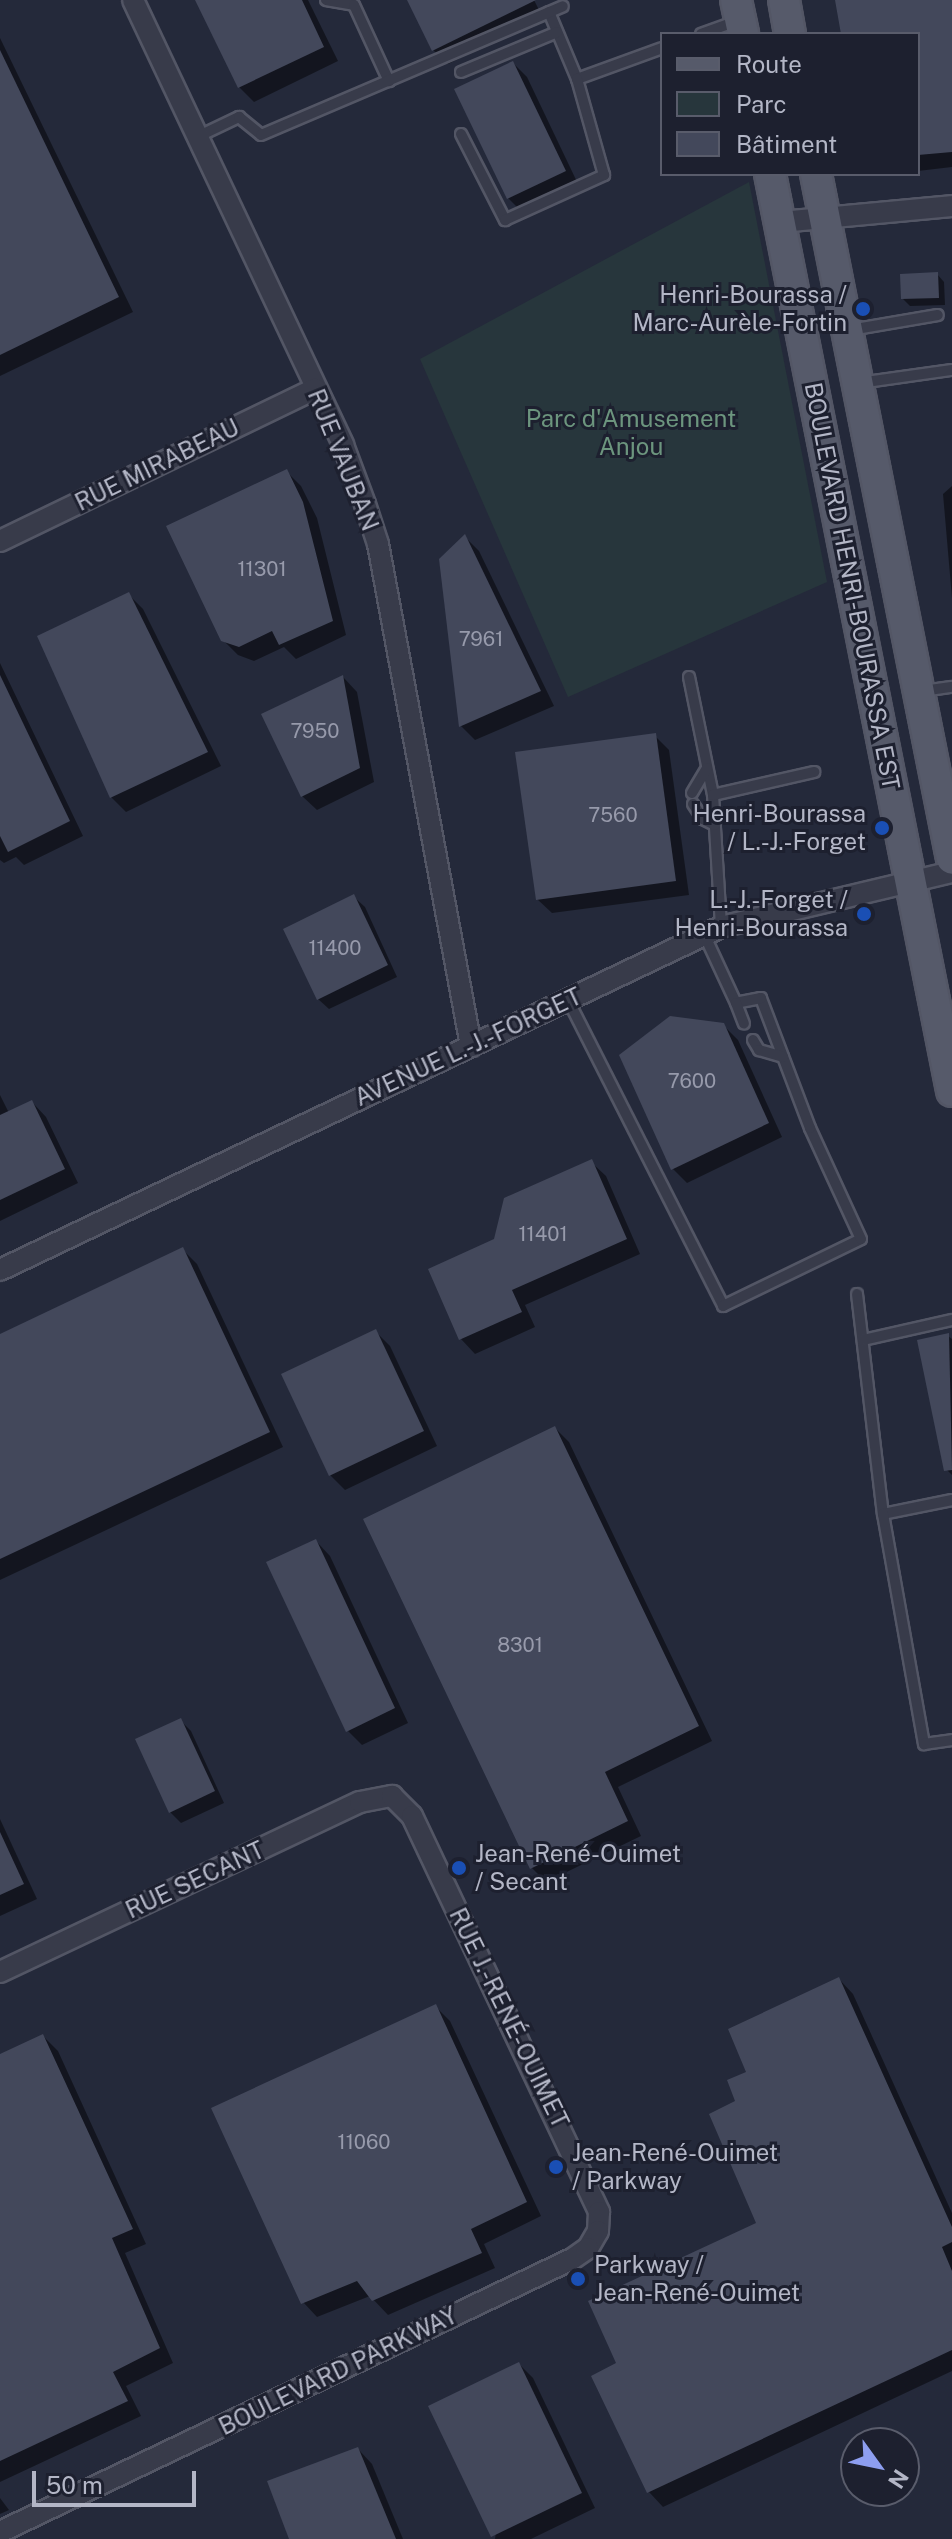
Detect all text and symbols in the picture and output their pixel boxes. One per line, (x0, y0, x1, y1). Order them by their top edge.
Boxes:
legend (660, 32, 920, 176)
text: Route (736, 50, 802, 78)
text: Parc (736, 90, 787, 118)
text: Bâtiment (736, 130, 837, 158)
place label: Henri-Bourassa / Marc-Aurèle-Fortin (633, 281, 847, 337)
marker: Henri-Bourassa / Marc-Aurèle-Fortin (854, 300, 872, 318)
street label: BOULEVARD HENRI-BOURASSA EST (798, 380, 906, 792)
street label: RUE VAUBAN (301, 385, 385, 535)
park label: Parc d'Amusement Anjou (526, 405, 736, 461)
street label: RUE MIRABEAU (70, 413, 244, 517)
house number: 11301 (237, 557, 287, 581)
house number: 7961 (459, 627, 503, 651)
house number: 7950 (290, 719, 340, 743)
place label: Henri-Bourassa / L.-J.-Forget (692, 800, 866, 856)
house number: 7560 (588, 803, 638, 827)
marker: Henri-Bourassa / L.-J.-Forget (873, 819, 891, 837)
place label: L.-J.-Forget / Henri-Bourassa (674, 886, 848, 942)
marker: L.-J.-Forget / Henri-Bourassa (855, 905, 873, 923)
house number: 11400 (308, 936, 362, 960)
street label: AVENUE L.-J.-FORGET (350, 982, 586, 1112)
house number: 7600 (668, 1069, 716, 1093)
house number: 11401 (518, 1222, 568, 1246)
house number: 8301 (497, 1633, 543, 1657)
street label: RUE SECANT (121, 1835, 269, 1925)
place label: Jean-René-Ouimet / Secant (475, 1840, 681, 1896)
marker: Jean-René-Ouimet / Secant (450, 1859, 468, 1877)
street label: RUE J.-RENÉ-OUIMET (443, 1903, 575, 2133)
house number: 11060 (338, 2130, 390, 2154)
place label: Jean-René-Ouimet / Parkway (572, 2139, 778, 2195)
marker: Jean-René-Ouimet / Parkway (547, 2158, 565, 2176)
place label: Parkway / Jean-René-Ouimet (594, 2251, 800, 2307)
marker: Parkway / Jean-René-Ouimet (569, 2270, 587, 2288)
street label: BOULEVARD PARKWAY (214, 2301, 462, 2441)
north arrow (840, 2427, 920, 2507)
scale bar (36, 2455, 200, 2505)
text: N (883, 2465, 914, 2493)
text: 50 m (46, 2471, 103, 2499)

